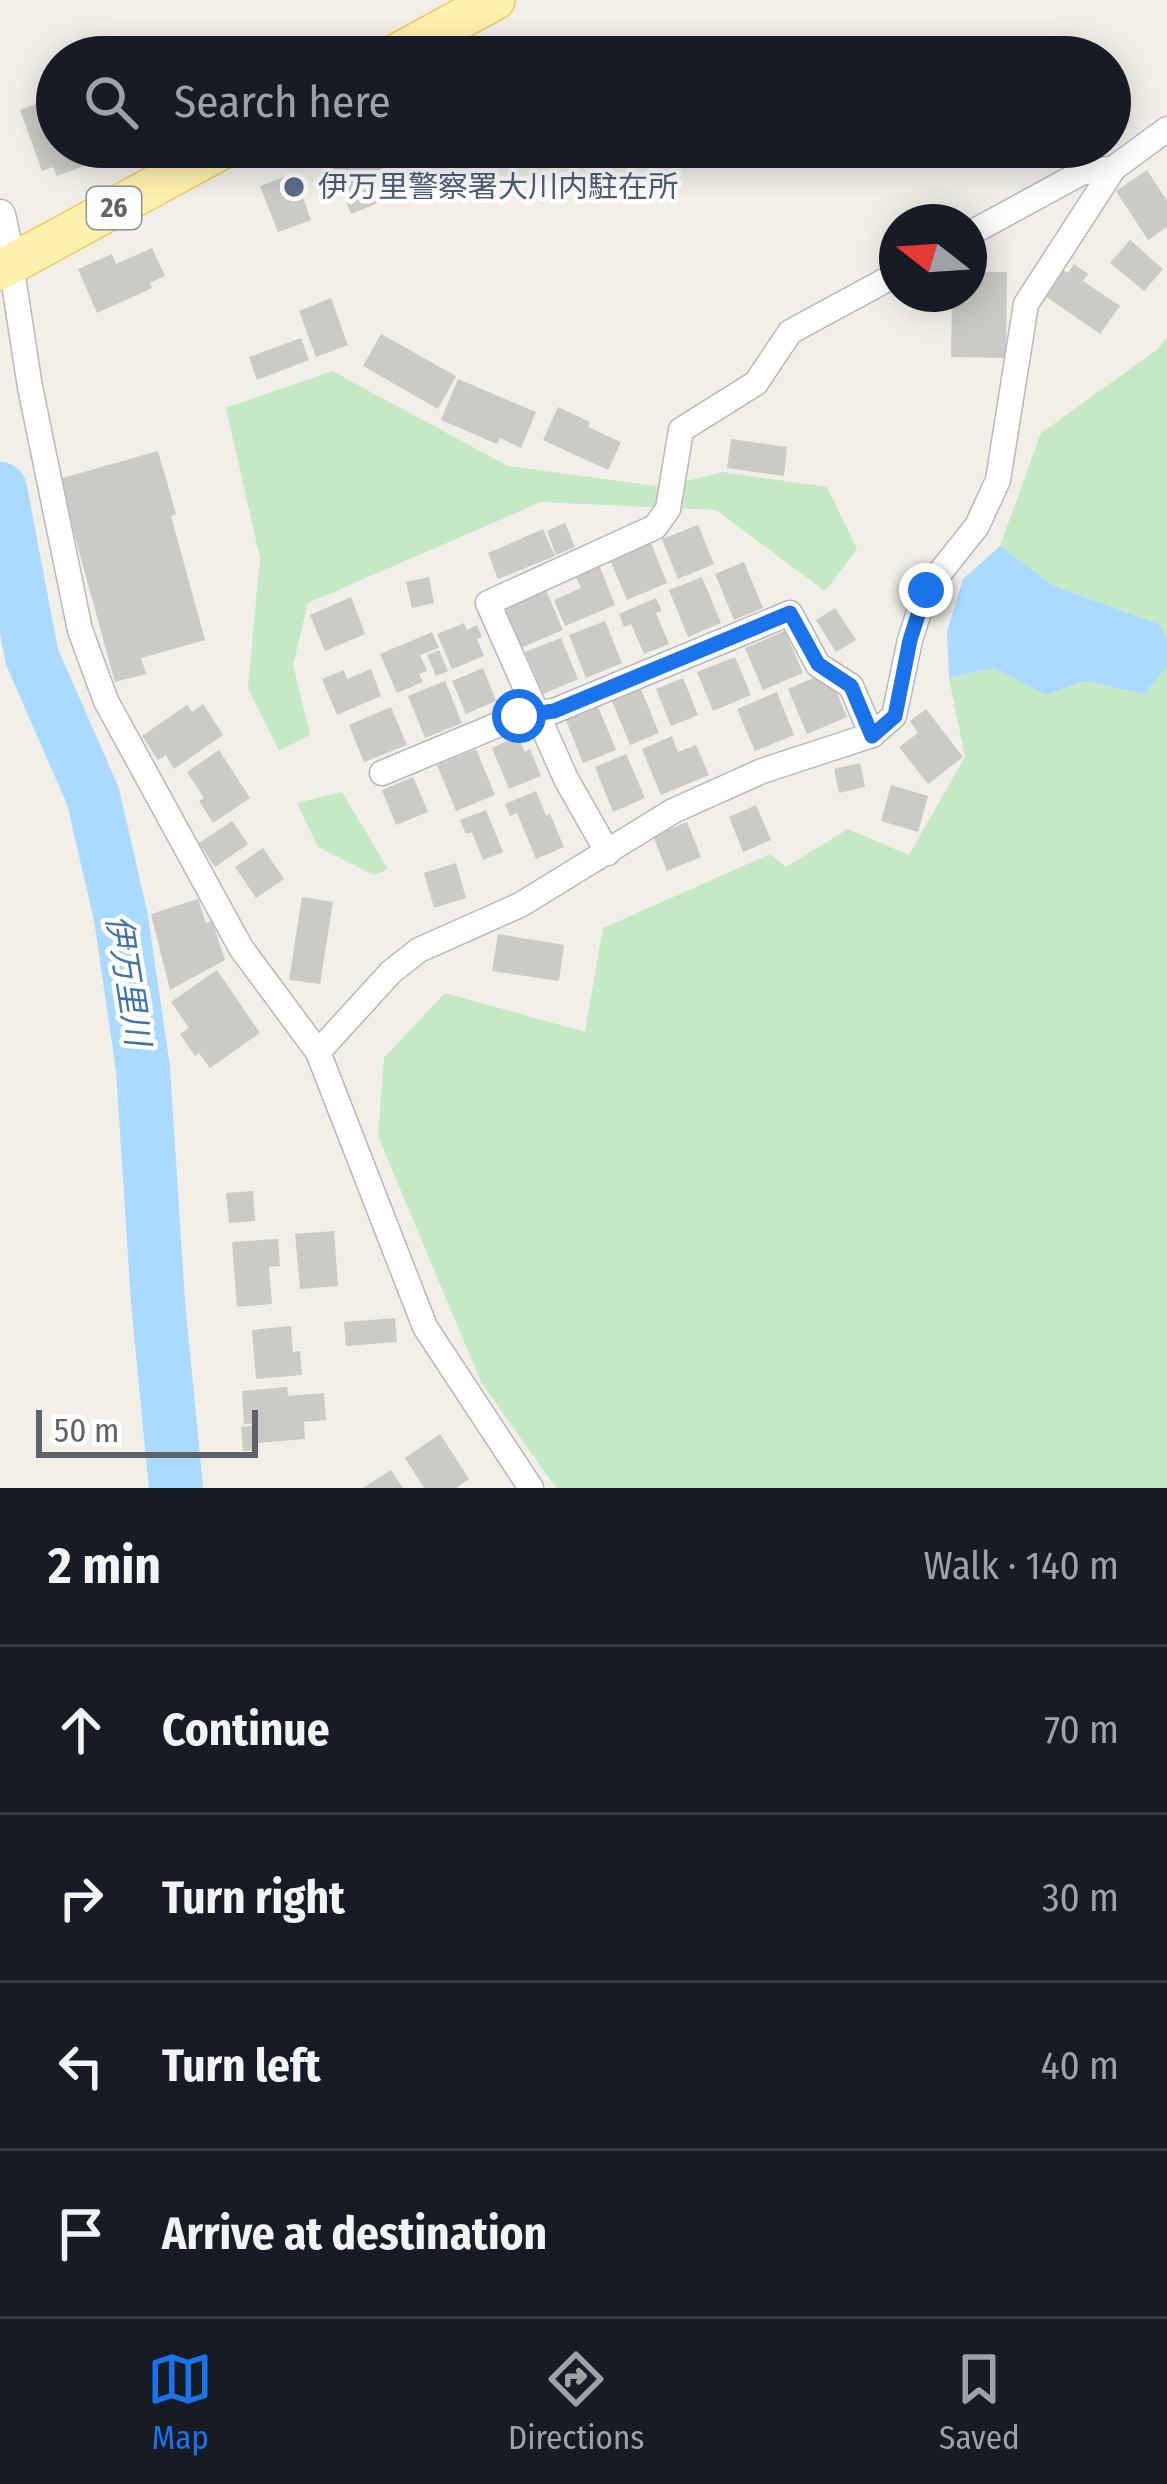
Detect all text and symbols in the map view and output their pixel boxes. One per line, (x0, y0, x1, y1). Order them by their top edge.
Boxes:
search box (36, 36, 1131, 168)
icon: search (78, 69, 144, 135)
text: Search here (174, 75, 391, 129)
place label: 伊万里警察署大川内駐在所 (318, 169, 678, 205)
marker: 伊万里警察署大川内駐在所 (281, 174, 307, 200)
road number: 26 (87, 187, 141, 229)
north arrow (879, 204, 987, 312)
route end (899, 563, 953, 617)
route start (492, 689, 546, 743)
water label: 伊万里川 (98, 912, 159, 1051)
scale bar (36, 1404, 258, 1457)
text: 50 m (54, 1411, 119, 1451)
text: 2 min (48, 1535, 161, 1597)
text: Walk · 140 m (924, 1543, 1119, 1589)
icon: ahead (48, 1697, 114, 1763)
text: Continue (162, 1703, 330, 1757)
text: 70 m (1044, 1707, 1119, 1753)
icon: right (48, 1865, 114, 1931)
text: Turn right (162, 1871, 345, 1925)
text: 30 m (1042, 1875, 1119, 1921)
icon: left (48, 2033, 114, 2099)
text: Turn left (162, 2039, 321, 2093)
text: 40 m (1041, 2043, 1119, 2089)
icon: arrive (48, 2201, 114, 2267)
text: Arrive at destination (162, 2207, 547, 2261)
tab: Map (147, 2346, 213, 2458)
tab: Directions (508, 2346, 644, 2458)
tab: Saved (939, 2346, 1020, 2458)

